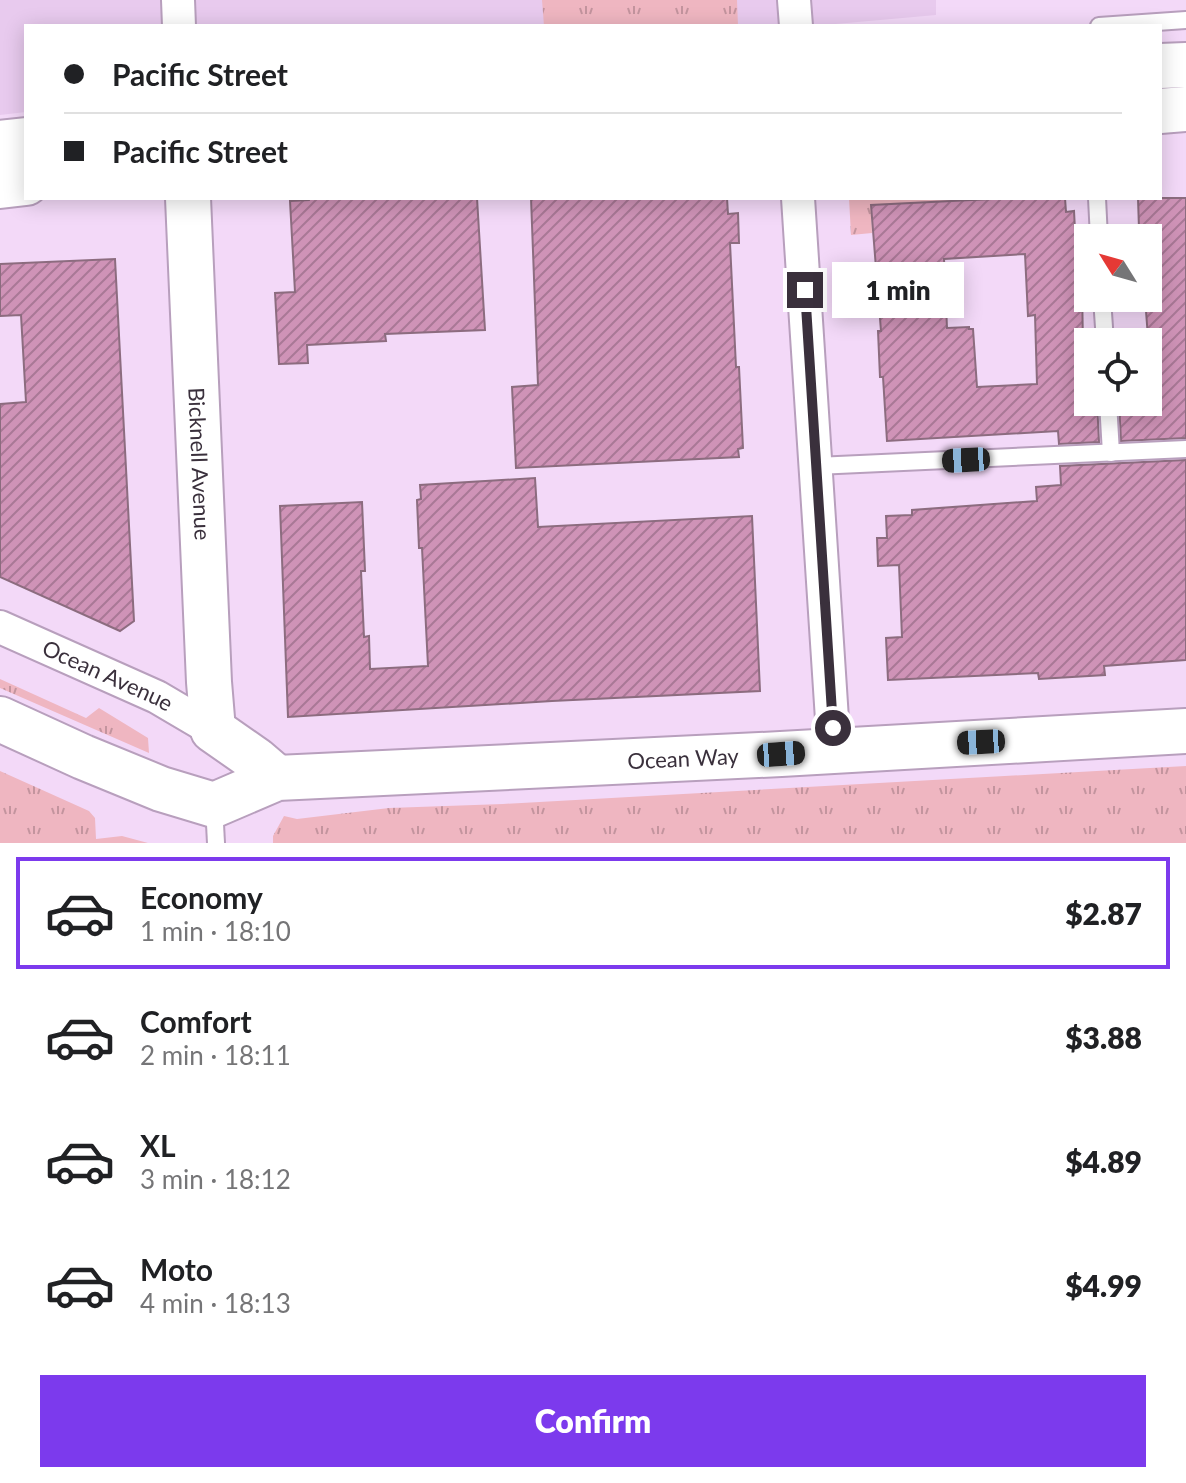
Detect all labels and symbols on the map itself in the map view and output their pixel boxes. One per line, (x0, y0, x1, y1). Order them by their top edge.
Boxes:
north arrow (1074, 224, 1162, 312)
callout: 1 min (833, 262, 965, 318)
route end (787, 272, 823, 308)
street label: Bicknell Avenue (183, 387, 217, 541)
car (941, 447, 991, 473)
street label: Ocean Avenue (38, 634, 178, 716)
route start (815, 710, 851, 746)
car (956, 729, 1006, 755)
car (756, 740, 806, 768)
street label: Ocean Way (627, 742, 740, 774)

